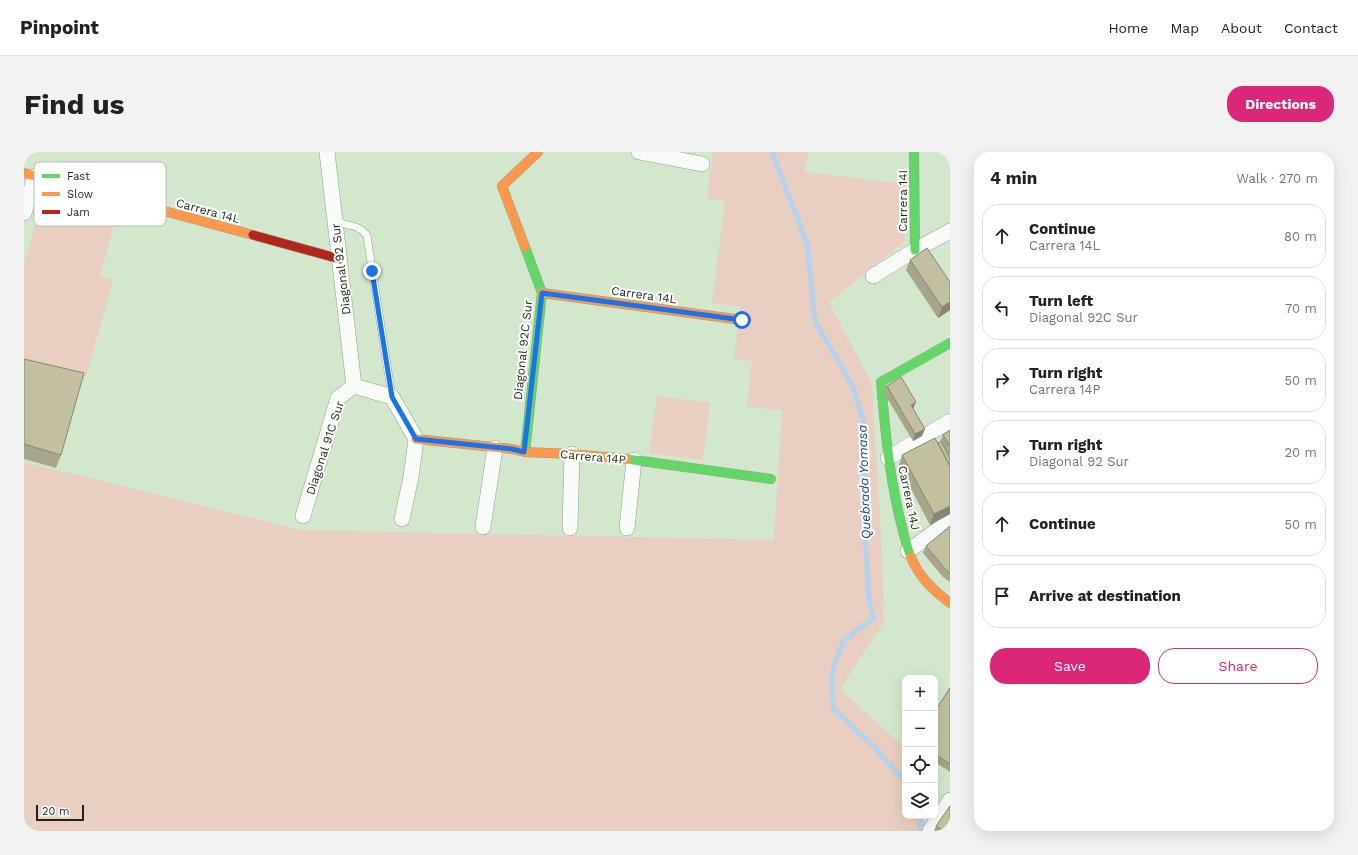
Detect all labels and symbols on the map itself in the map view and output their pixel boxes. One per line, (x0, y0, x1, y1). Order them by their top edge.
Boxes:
legend (34, 162, 166, 226)
text: Fast (67, 170, 90, 183)
street label: Carrera 14I (896, 170, 910, 232)
text: Slow (67, 188, 93, 201)
street label: Carrera 14L (174, 196, 242, 226)
text: Jam (67, 206, 90, 219)
street label: Diagonal 92 Sur (328, 222, 354, 316)
route end (363, 262, 381, 280)
street label: Carrera 14L (610, 283, 678, 307)
street label: Diagonal 92C Sur (511, 299, 535, 401)
route start (733, 311, 751, 329)
street label: Diagonal 91C Sur (303, 399, 347, 497)
water label: Quebrada Yomasa (855, 425, 873, 539)
street label: Carrera 14P (560, 447, 626, 467)
street label: Carrera 14J (895, 465, 923, 531)
scale bar (36, 803, 84, 822)

